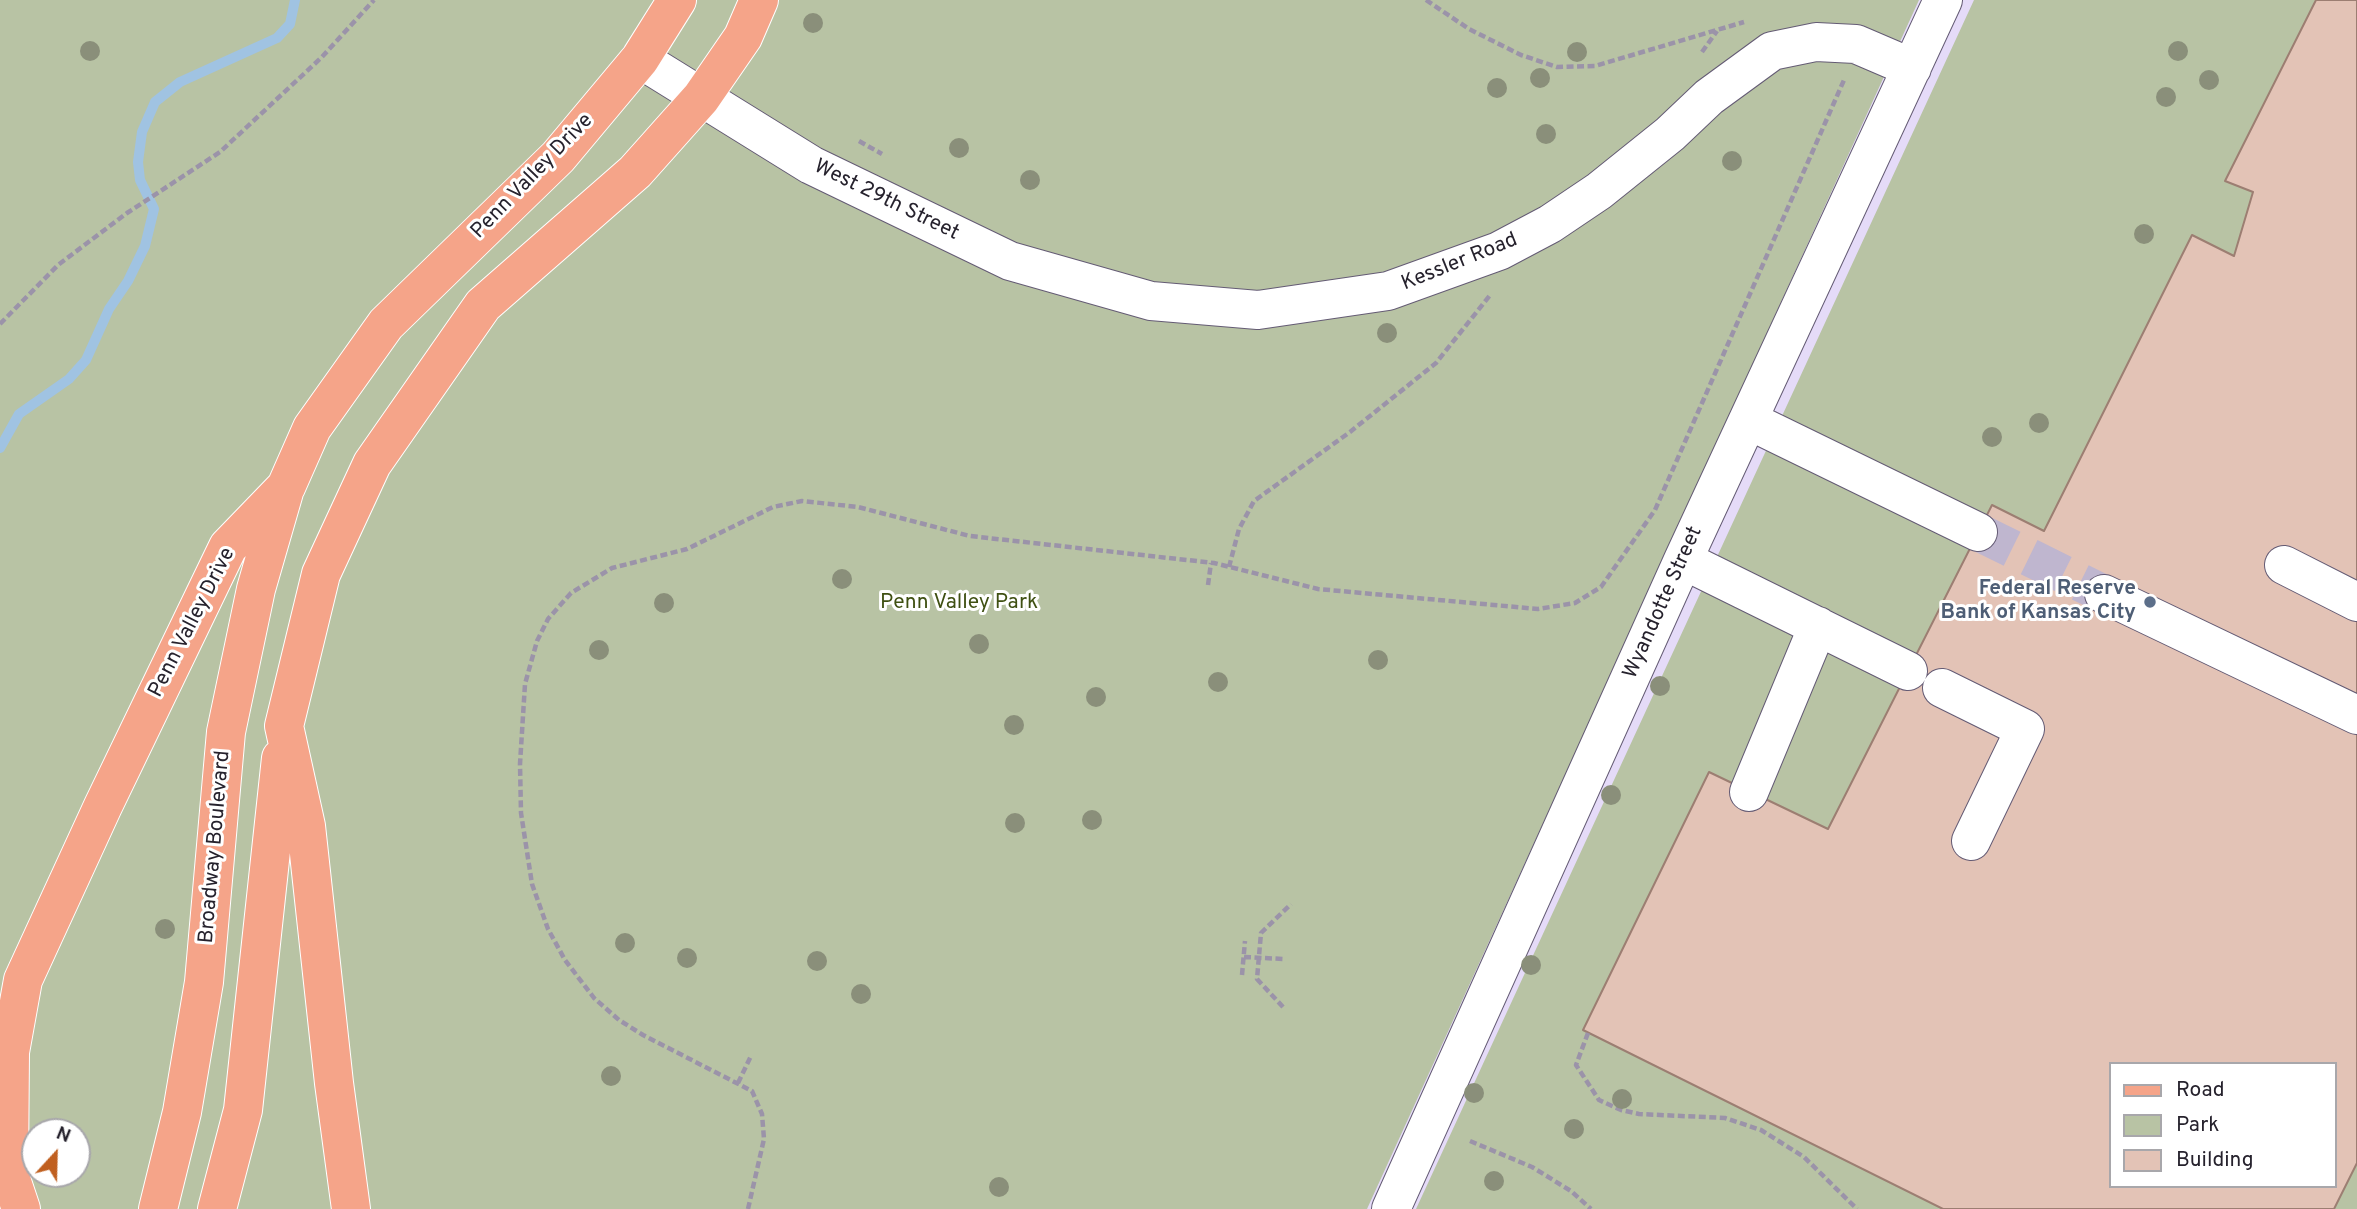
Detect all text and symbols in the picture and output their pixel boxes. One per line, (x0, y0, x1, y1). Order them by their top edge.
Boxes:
street label: Penn Valley Drive (467, 109, 599, 245)
street label: West 29th Street (809, 155, 963, 247)
street label: Kessler Road (1398, 228, 1522, 298)
street label: Wyandotte Street (1619, 523, 1709, 683)
street label: Penn Valley Drive (144, 544, 242, 702)
place label: Federal Reserve Bank of Kansas City (1940, 577, 2136, 627)
park label: Penn Valley Park (880, 591, 1038, 617)
marker: Federal Reserve Bank of Kansas City (2142, 594, 2158, 610)
street label: Broadway Boulevard (195, 750, 237, 944)
legend (2108, 1062, 2336, 1188)
text: Road (2176, 1077, 2225, 1104)
text: Park (2176, 1112, 2219, 1139)
north arrow (21, 1118, 91, 1188)
text: N (52, 1122, 74, 1149)
text: Building (2176, 1147, 2254, 1174)

